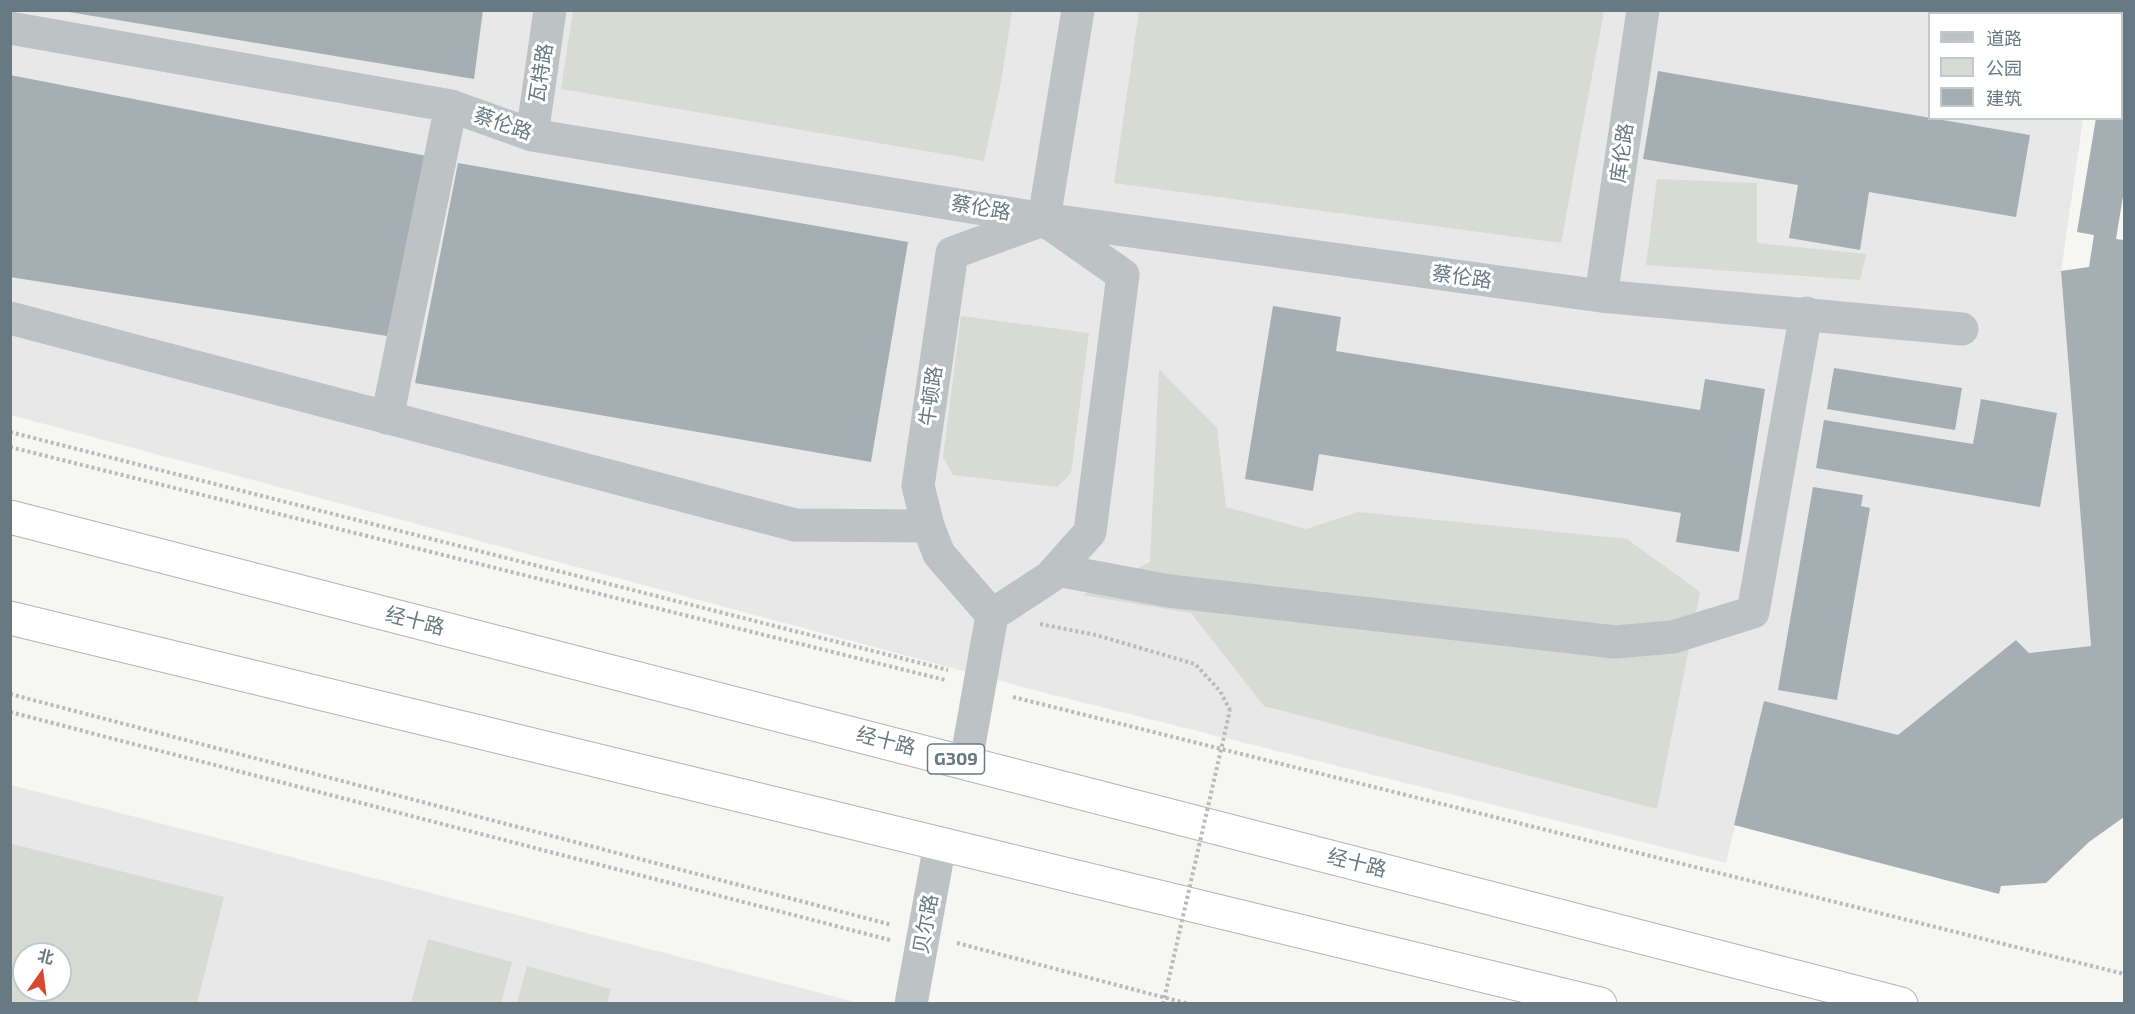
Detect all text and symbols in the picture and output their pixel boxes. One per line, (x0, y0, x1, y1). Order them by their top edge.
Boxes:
legend (1928, 12, 2123, 120)
text: 道路 (1986, 27, 2022, 49)
street label: 瓦特路 (524, 41, 558, 105)
text: 公园 (1986, 57, 2022, 79)
text: 建筑 (1986, 87, 2022, 109)
street label: 蔡伦路 (471, 103, 535, 145)
street label: 库伦路 (1606, 122, 1638, 184)
street label: 蔡伦路 (949, 191, 1013, 225)
street label: 蔡伦路 (1431, 261, 1493, 293)
street label: 牛顿路 (915, 365, 947, 427)
street label: 经十路 (383, 602, 447, 640)
street label: 经十路 (854, 722, 918, 760)
road number: G309 (928, 744, 984, 774)
street label: 经十路 (1325, 844, 1389, 882)
street label: 贝尔路 (909, 892, 943, 956)
north arrow (12, 942, 72, 1002)
text: 北 (36, 945, 56, 967)

